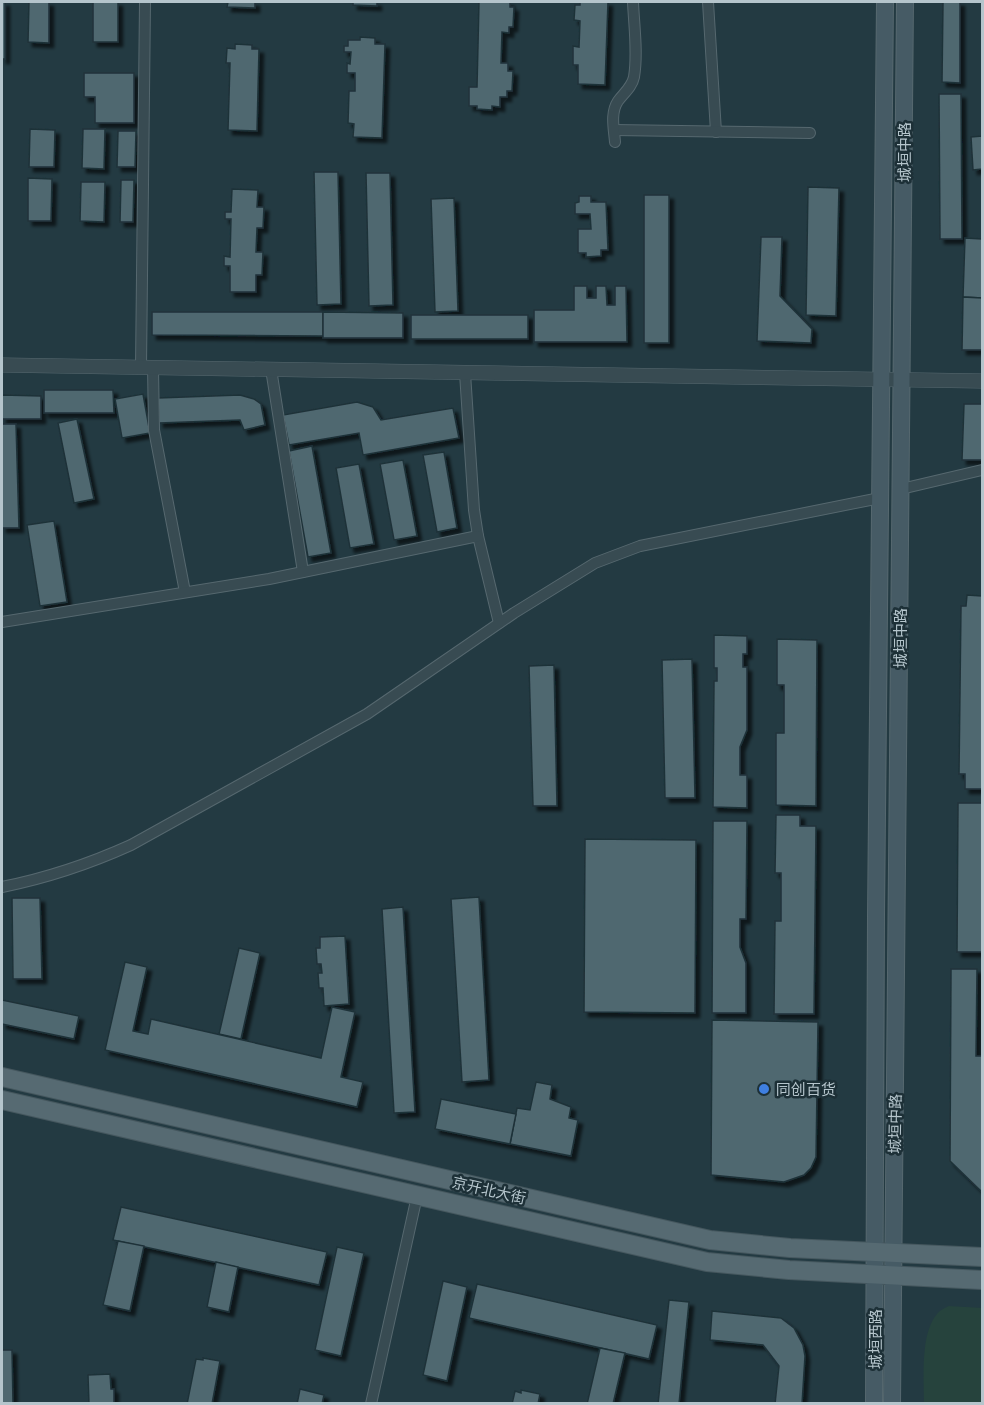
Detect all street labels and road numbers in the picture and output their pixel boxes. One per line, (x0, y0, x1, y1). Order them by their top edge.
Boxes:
street label: 城垣中路 (896, 122, 913, 182)
street label: 城垣中路 (892, 608, 909, 668)
street label: 城垣中路 (886, 1094, 904, 1154)
street label: 京开北大街 (451, 1173, 527, 1207)
street label: 城垣西路 (867, 1309, 884, 1369)

